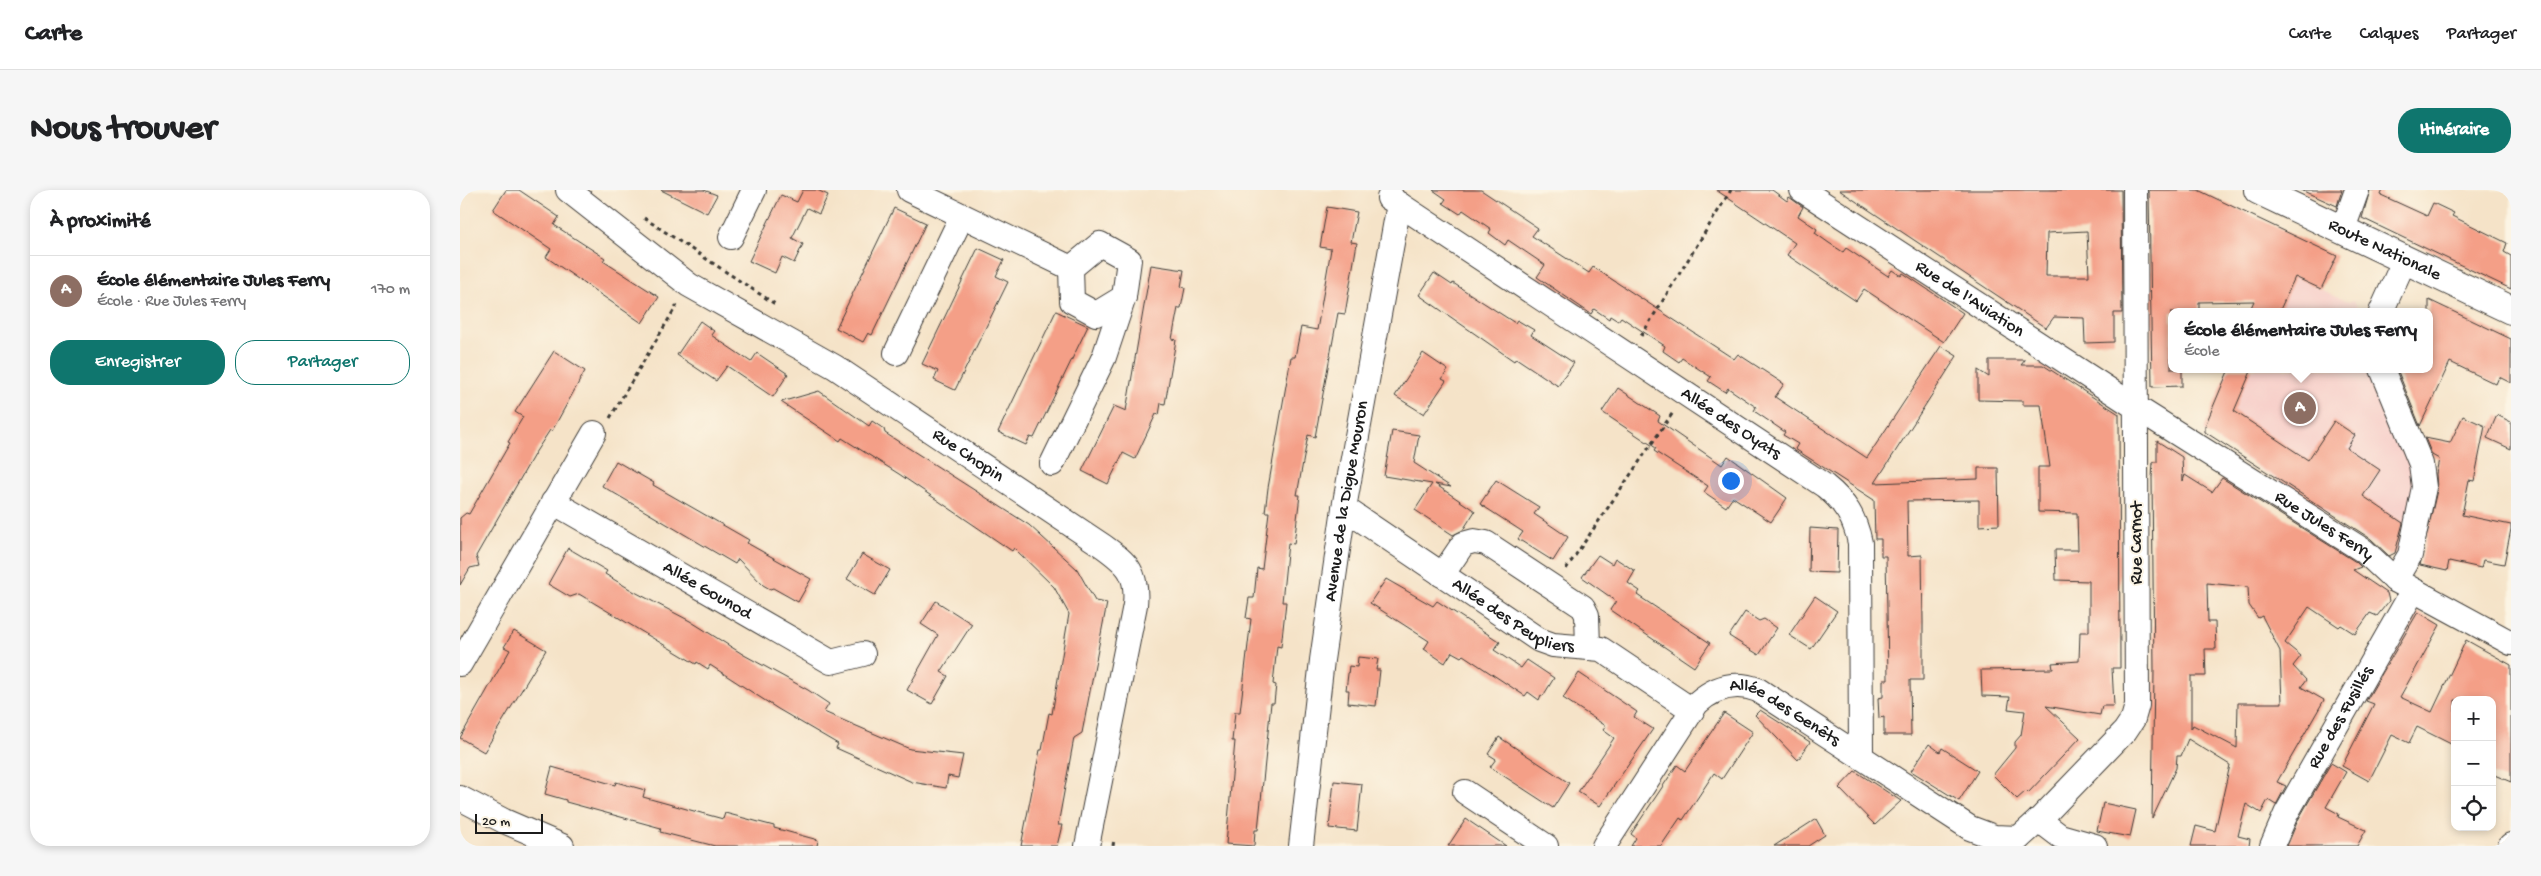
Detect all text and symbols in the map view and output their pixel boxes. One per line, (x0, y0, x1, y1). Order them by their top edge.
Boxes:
text: Carte (25, 20, 82, 49)
text: Carte (2289, 24, 2332, 45)
text: Calques (2360, 24, 2418, 45)
text: Partager (2446, 24, 2516, 45)
button: Itinéraire (2398, 108, 2511, 153)
text: Nous trouver (30, 110, 216, 151)
text: À proximité (50, 210, 151, 235)
street label: Route Nationale (2325, 214, 2445, 286)
street label: Rue de l'Aviation (1911, 256, 2028, 342)
text: École élémentaire Jules Ferry (97, 270, 330, 293)
text: A (61, 281, 71, 300)
text: 170 m (371, 281, 410, 300)
text: École · Rue Jules Ferry (97, 293, 246, 312)
popup (2168, 308, 2433, 373)
text: École élémentaire Jules Ferry (2184, 320, 2417, 343)
button: Enregistrer (50, 340, 225, 385)
button: Partager (235, 340, 410, 385)
text: École (2184, 343, 2219, 362)
street label: Allée des Oyats (1677, 383, 1786, 465)
pin: A (2284, 389, 2316, 427)
street label: Avenue de la Digue Mouron (1320, 399, 1374, 603)
street label: Rue Chopin (928, 424, 1008, 487)
your location (1718, 468, 1744, 494)
street label: Rue Jules Ferry (2271, 487, 2379, 566)
street label: Rue Carnot (2127, 500, 2148, 584)
street label: Allée Gounod (659, 557, 757, 625)
street label: Allée des Peupliers (1448, 574, 1576, 657)
street label: Rue des Fusillés (2304, 661, 2379, 772)
street label: Allée des Genêts (1729, 675, 1845, 752)
map controls (2451, 696, 2496, 831)
button: + (2451, 696, 2496, 741)
button: − (2451, 741, 2496, 786)
button: locate (2451, 786, 2496, 831)
scale bar (475, 811, 542, 834)
text: 20 m (482, 814, 510, 831)

